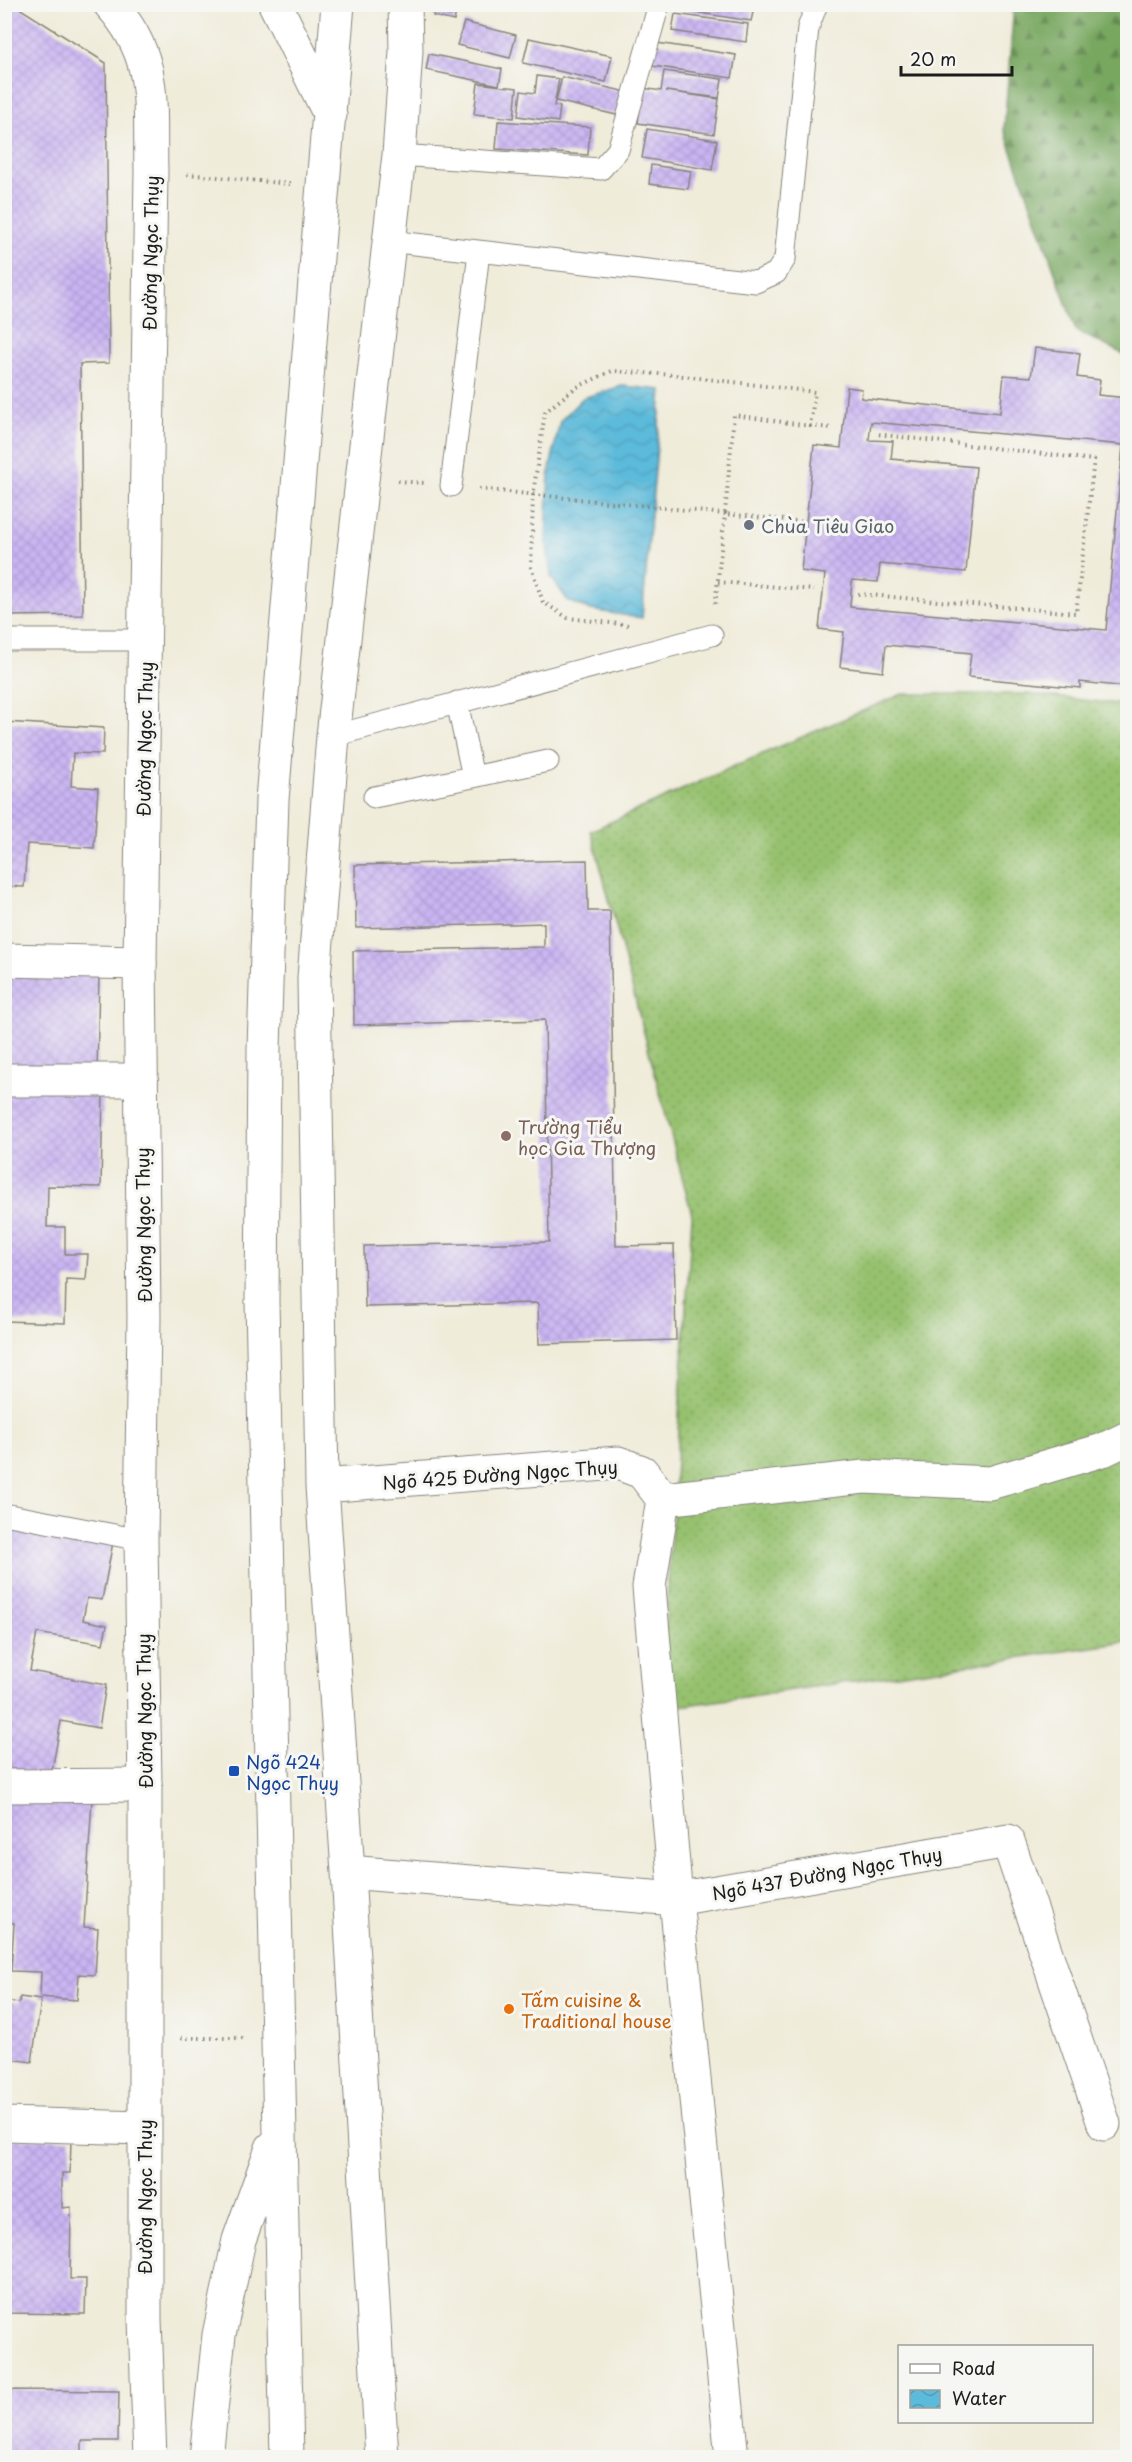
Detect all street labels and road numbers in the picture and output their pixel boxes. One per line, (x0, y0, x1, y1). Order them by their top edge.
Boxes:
street label: Đường Ngọc Thụy (135, 175, 165, 331)
street label: Đường Ngọc Thụy (129, 661, 159, 817)
street label: Đường Ngọc Thụy (128, 1147, 158, 1303)
street label: Ngõ 425 Đường Ngọc Thụy (382, 1452, 618, 1496)
street label: Đường Ngọc Thụy (129, 1633, 159, 1789)
street label: Ngõ 437 Đường Ngọc Thụy (710, 1839, 944, 1907)
street label: Đường Ngọc Thụy (131, 2119, 158, 2275)

